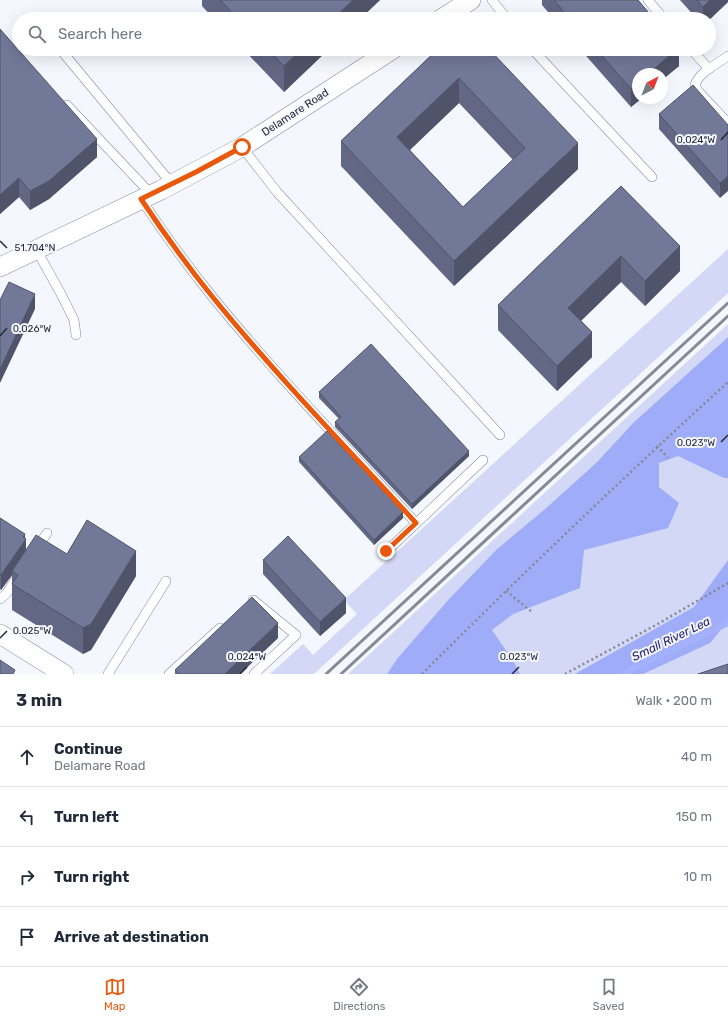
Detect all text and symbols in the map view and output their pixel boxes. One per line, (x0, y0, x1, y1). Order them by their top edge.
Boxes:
search box (12, 12, 716, 56)
icon: search (26, 23, 48, 45)
text: Search here (58, 25, 142, 43)
north arrow (632, 68, 668, 104)
street label: Delamare Road (259, 86, 331, 139)
text: 0.024°W (677, 134, 715, 146)
route start (233, 138, 251, 156)
text: 51.704°N (15, 242, 55, 254)
text: 0.026°W (13, 323, 51, 335)
text: 0.023°W (677, 437, 715, 449)
route end (377, 542, 395, 560)
water label: Small River Lea (630, 614, 712, 664)
text: 0.025°W (13, 625, 51, 637)
text: 0.024°W (228, 651, 266, 663)
text: 0.023°W (500, 651, 538, 663)
text: 3 min (16, 690, 62, 710)
text: Walk · 200 m (635, 693, 712, 708)
text: Continue (54, 740, 123, 758)
icon: ahead (16, 746, 38, 768)
text: 40 m (681, 749, 712, 764)
text: Delamare Road (54, 758, 145, 773)
icon: left (16, 806, 38, 828)
text: Turn left (54, 808, 119, 826)
text: 150 m (676, 809, 712, 824)
icon: right (16, 866, 38, 888)
text: Turn right (54, 868, 129, 886)
text: 10 m (683, 869, 712, 884)
icon: arrive (16, 926, 38, 948)
text: Arrive at destination (54, 928, 209, 946)
tab: Map (104, 976, 126, 1013)
tab: Directions (333, 976, 385, 1013)
tab: Saved (593, 976, 624, 1013)

